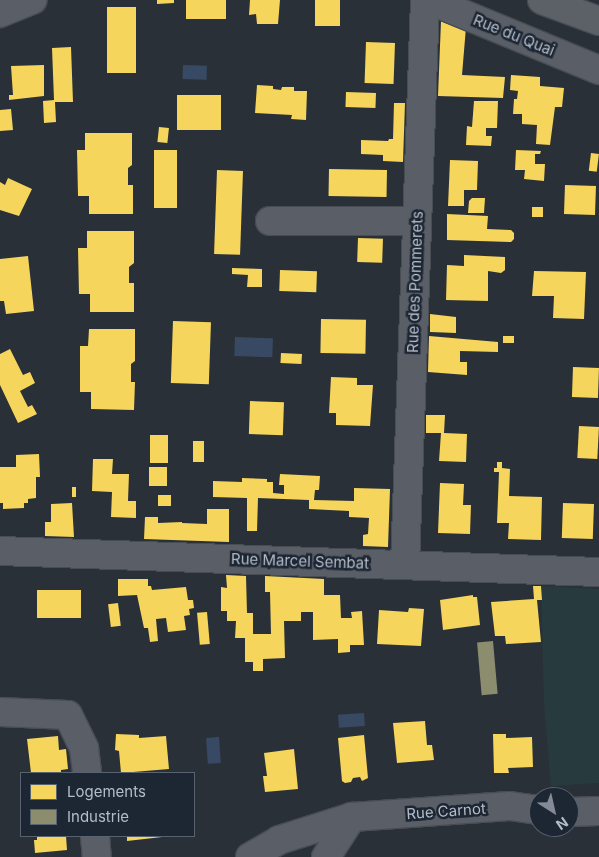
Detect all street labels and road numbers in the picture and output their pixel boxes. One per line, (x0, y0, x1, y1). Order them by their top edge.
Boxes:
street label: Rue du Quai (471, 11, 557, 59)
street label: Rue des Pommerets (404, 211, 426, 353)
street label: Rue Marcel Sembat (231, 550, 369, 572)
street label: Rue Carnot (406, 799, 486, 823)

